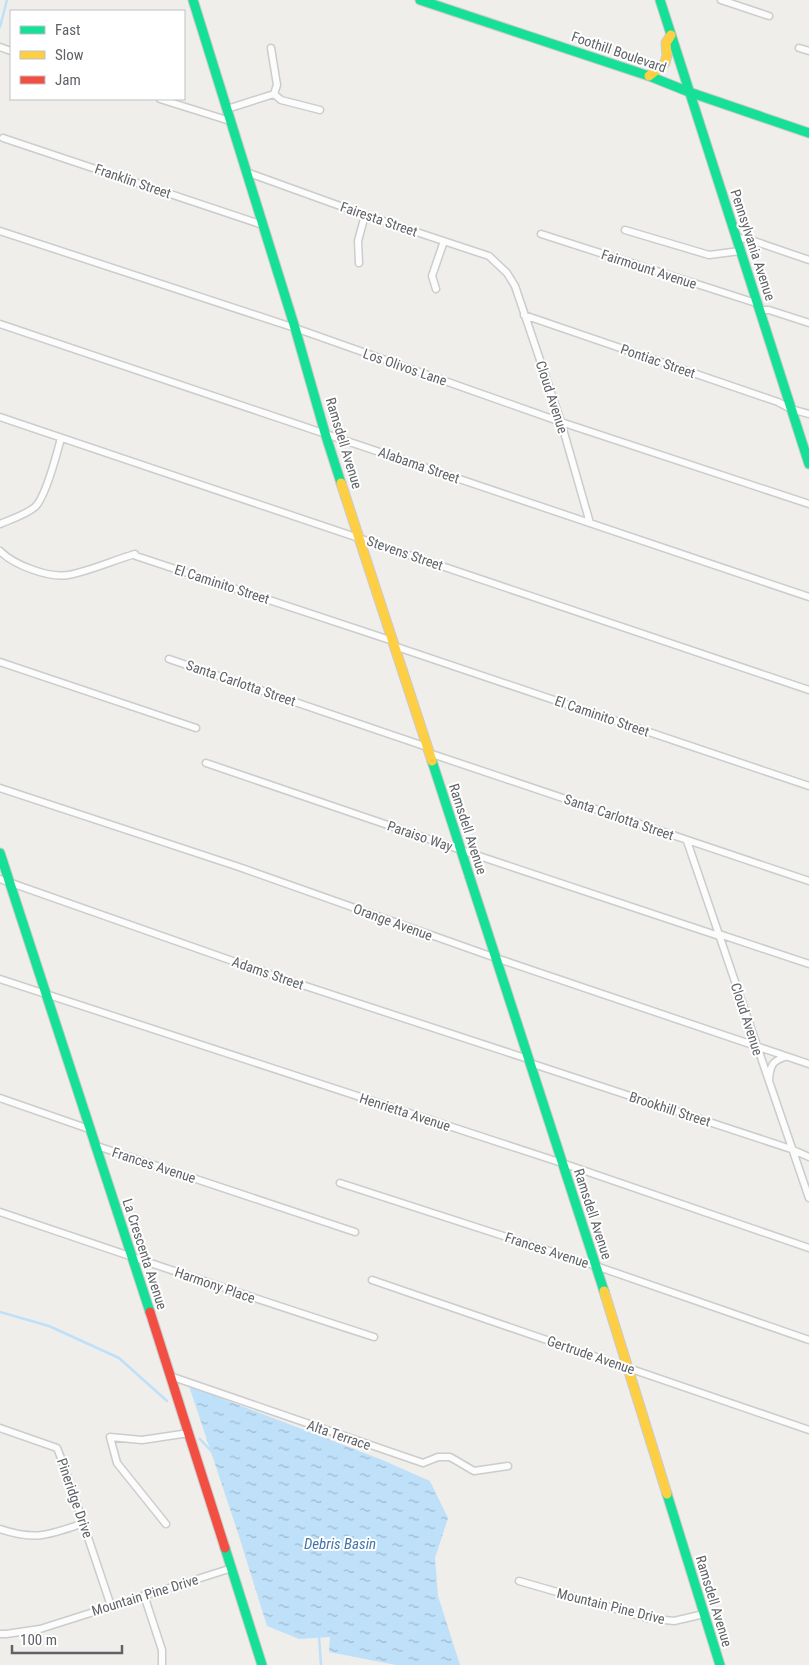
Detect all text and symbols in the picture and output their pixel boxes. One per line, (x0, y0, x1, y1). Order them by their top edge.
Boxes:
legend (10, 10, 185, 100)
text: Fast (55, 21, 80, 39)
street label: Foothill Boulevard (569, 28, 669, 76)
text: Slow (55, 46, 84, 64)
text: Jam (55, 71, 81, 89)
street label: Franklin Street (93, 160, 173, 202)
street label: Pennsylvania Avenue (727, 187, 779, 303)
street label: Fairesta Street (338, 198, 420, 240)
street label: Fairmount Avenue (599, 246, 699, 292)
street label: Pontiac Street (619, 341, 697, 381)
street label: Los Olivos Lane (361, 345, 449, 389)
street label: Cloud Avenue (533, 359, 571, 436)
street label: Ramsdell Avenue (323, 395, 366, 491)
street label: Alabama Street (376, 444, 462, 486)
street label: Stevens Street (365, 532, 445, 574)
street label: El Caminito Street (173, 561, 271, 607)
street label: Santa Carlotta Street (184, 657, 298, 709)
street label: El Caminito Street (553, 692, 651, 740)
street label: Ramsdell Avenue (446, 782, 490, 877)
street label: Santa Carlotta Street (562, 791, 676, 843)
street label: Paraiso Way (385, 817, 455, 855)
street label: Orange Avenue (351, 900, 435, 944)
street label: Adams Street (230, 953, 306, 993)
street label: Cloud Avenue (728, 981, 766, 1058)
street label: Brookhill Street (627, 1088, 713, 1130)
street label: Henrietta Avenue (358, 1090, 453, 1134)
street label: Frances Avenue (110, 1144, 198, 1186)
street label: Ramsdell Avenue (571, 1167, 615, 1262)
street label: La Crescenta Avenue (120, 1196, 171, 1312)
street label: Frances Avenue (503, 1229, 591, 1271)
street label: Harmony Place (173, 1264, 258, 1306)
street label: Gertrude Avenue (545, 1333, 637, 1378)
street label: Alta Terrace (305, 1417, 373, 1453)
street label: Pineridge Drive (54, 1456, 96, 1540)
water label: Debris Basin (304, 1535, 376, 1553)
street label: Ramsdell Avenue (693, 1553, 736, 1649)
street label: Mountain Pine Drive (90, 1571, 201, 1619)
street label: Mountain Pine Drive (555, 1585, 667, 1627)
scale bar (12, 1622, 122, 1654)
text: 100 m (20, 1631, 57, 1649)

